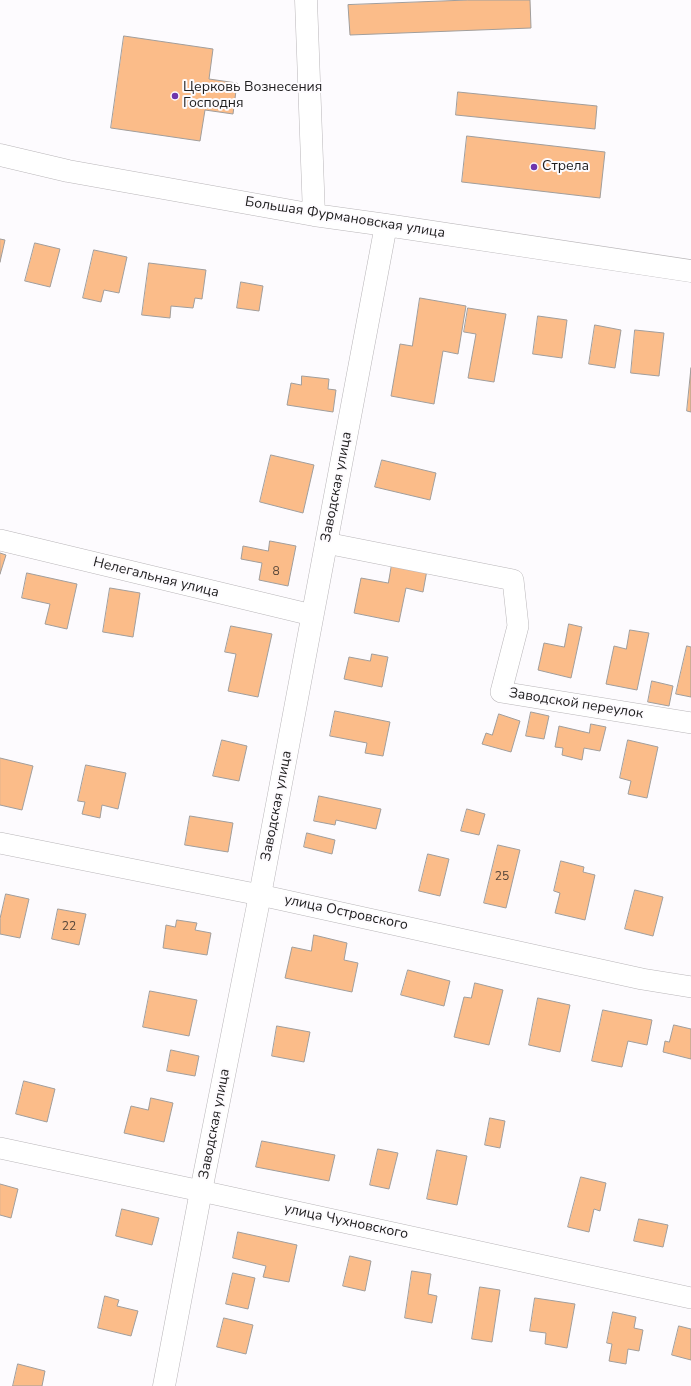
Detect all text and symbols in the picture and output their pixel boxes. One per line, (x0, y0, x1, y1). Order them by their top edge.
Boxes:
place label: Церковь Вознесения Господня (183, 80, 322, 112)
marker: Церковь Вознесения Господня (170, 91, 180, 101)
place label: Стрела (542, 159, 589, 175)
marker: Стрела (529, 162, 539, 172)
street label: Большая Фурмановская улица (244, 194, 446, 242)
street label: Заводская улица (318, 430, 356, 544)
street label: Нелегальная улица (91, 554, 221, 602)
house number: 8 (272, 565, 280, 579)
street label: Заводской переулок (508, 685, 644, 723)
street label: Заводская улица (258, 749, 296, 863)
house number: 25 (495, 870, 509, 884)
street label: улица Островского (283, 892, 409, 934)
house number: 22 (62, 920, 76, 934)
street label: Заводская улица (196, 1067, 234, 1181)
street label: улица Чухновского (282, 1201, 410, 1243)

